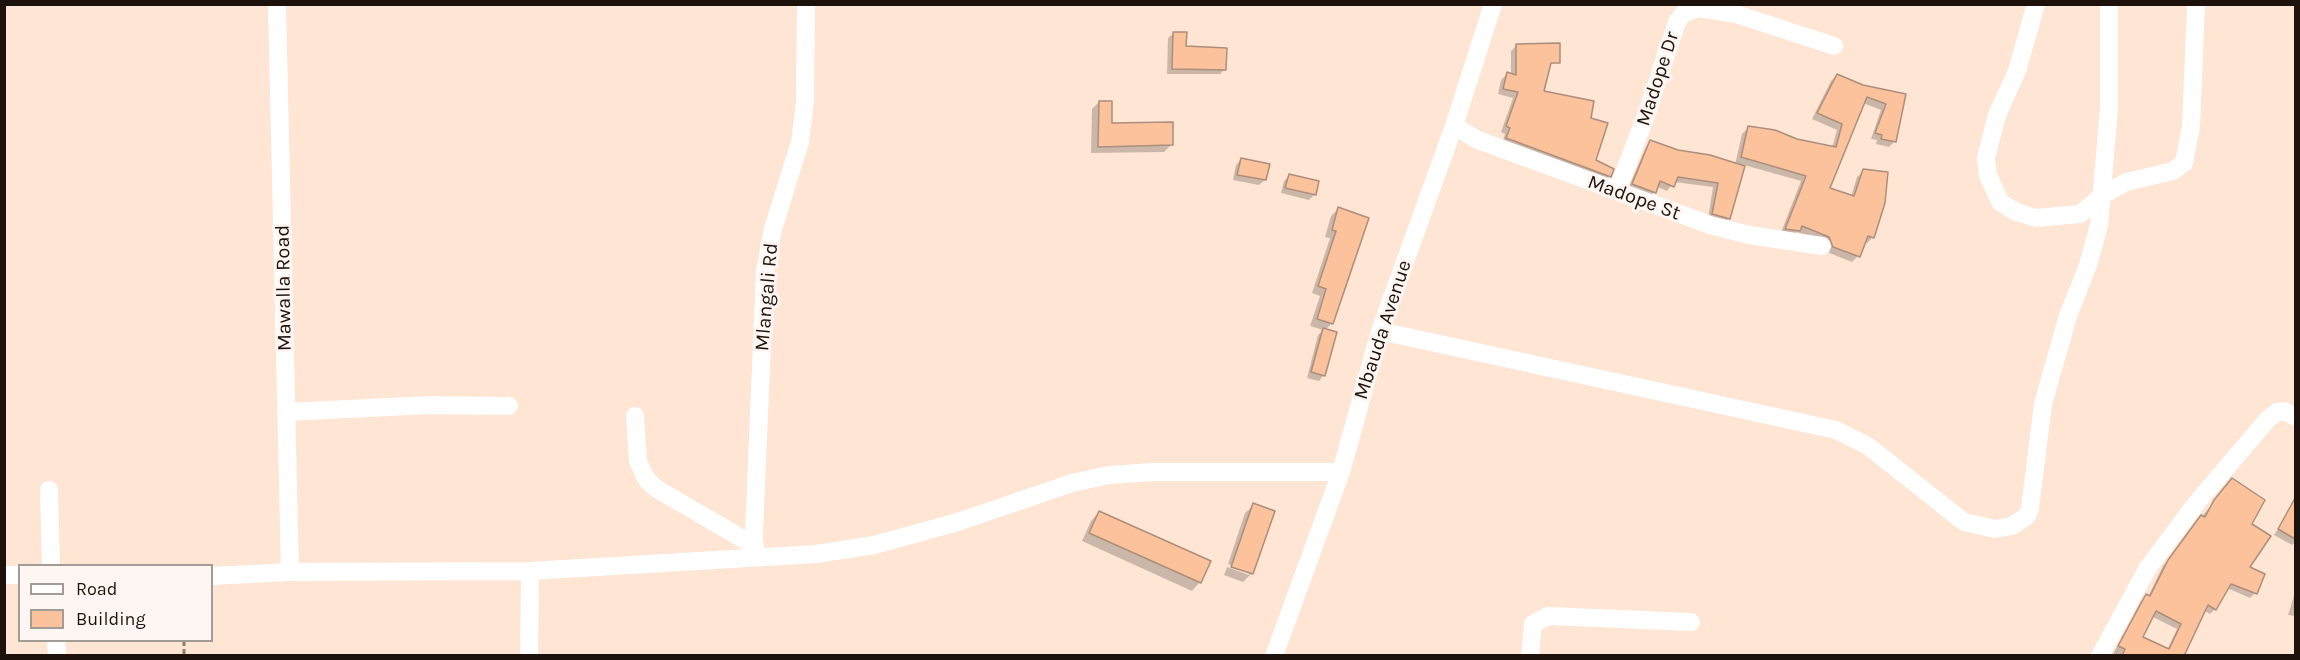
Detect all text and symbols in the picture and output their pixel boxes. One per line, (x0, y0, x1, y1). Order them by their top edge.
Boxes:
street label: Madope Dr (1631, 29, 1685, 129)
street label: Madope St (1584, 170, 1684, 226)
street label: Mawalla Road (271, 225, 297, 351)
street label: Mlangali Rd (750, 242, 784, 352)
street label: Mbauda Avenue (1349, 257, 1417, 403)
legend (18, 564, 213, 642)
text: Road (76, 578, 117, 600)
text: Building (76, 608, 146, 630)

